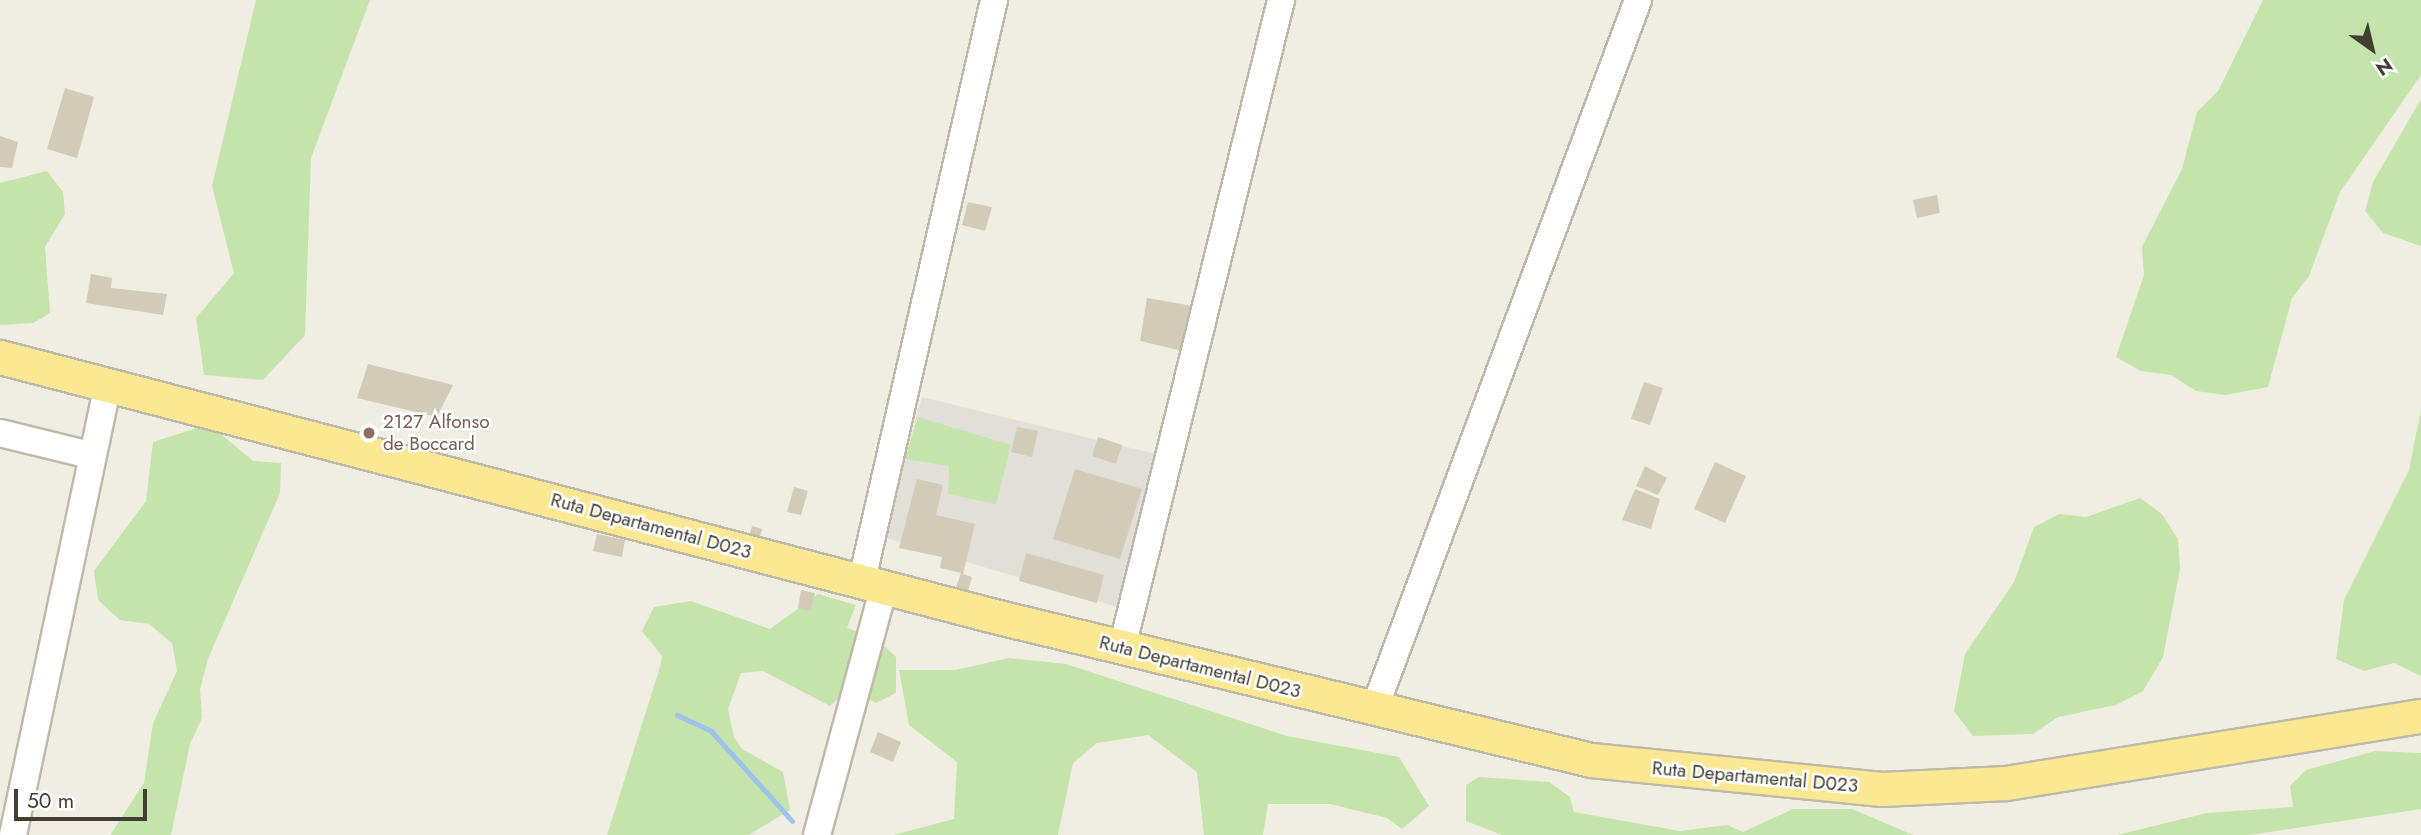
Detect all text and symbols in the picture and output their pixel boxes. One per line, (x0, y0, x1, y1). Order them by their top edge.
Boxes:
north arrow (2337, 14, 2407, 84)
text: N (2370, 51, 2398, 82)
place label: 2127 Alfonso de Boccard (383, 411, 490, 455)
marker: 2127 Alfonso de Boccard (361, 425, 377, 441)
street label: Ruta Departamental D023 (548, 488, 754, 564)
street label: Ruta Departamental D023 (1097, 631, 1303, 703)
street label: Ruta Departamental D023 (1651, 757, 1859, 797)
scale bar (18, 776, 150, 820)
text: 50 m (27, 786, 74, 816)

